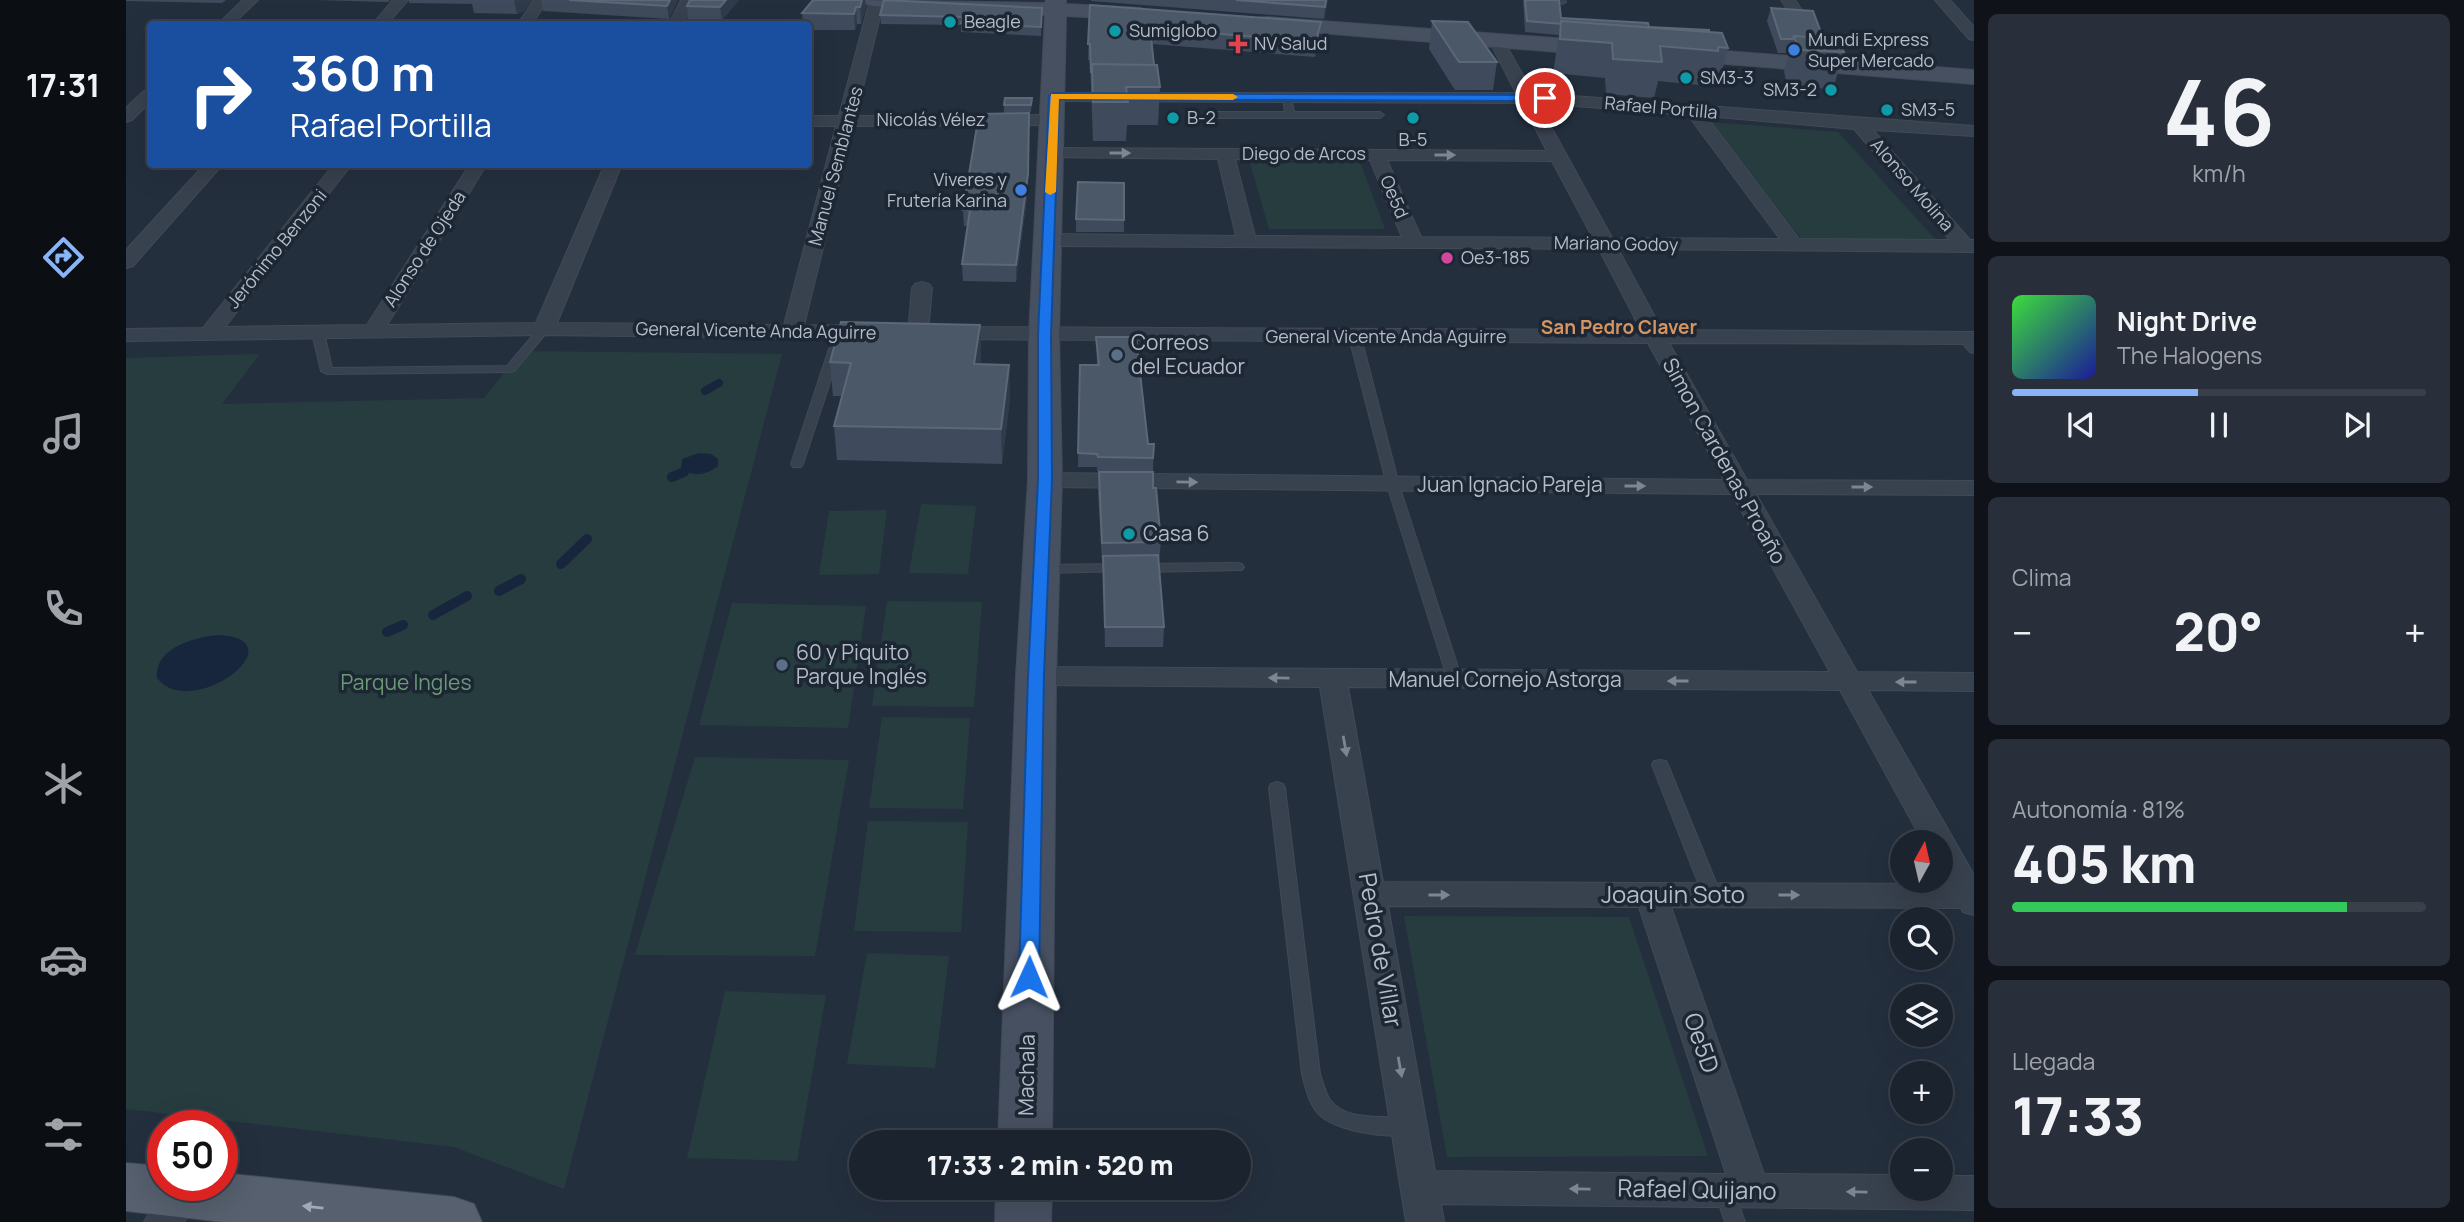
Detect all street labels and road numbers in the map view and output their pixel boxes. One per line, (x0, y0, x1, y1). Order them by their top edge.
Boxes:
street label: Manuel Semblantes (802, 84, 868, 248)
street label: Rafael Portilla (1603, 90, 1719, 124)
street label: Nicolás Vélez (877, 107, 985, 131)
street label: Alonso Molina (1866, 133, 1960, 236)
street label: Diego de Arcos (1242, 141, 1366, 165)
street label: Oe5d (1375, 171, 1415, 222)
street label: Jerónimo Benzoni (221, 184, 332, 313)
street label: Alonso de Ojeda (378, 186, 471, 311)
street label: Mariano Godoy (1554, 230, 1679, 256)
street label: General Vicente Anda Aguirre (635, 316, 877, 344)
street label: General Vicente Anda Aguirre (1266, 324, 1506, 348)
street label: Simon Cardenas Proaño (1657, 352, 1793, 569)
street label: Juan Ignacio Pareja (1417, 470, 1603, 498)
street label: Manuel Cornejo Astorga (1388, 665, 1622, 693)
street label: Pedro de Villar (1352, 870, 1411, 1030)
street label: Joaquin Soto (1601, 877, 1745, 910)
street label: Oe5D (1677, 1008, 1728, 1077)
street label: Machala (1011, 1034, 1041, 1116)
street label: Rafael Quijano (1617, 1171, 1777, 1206)

